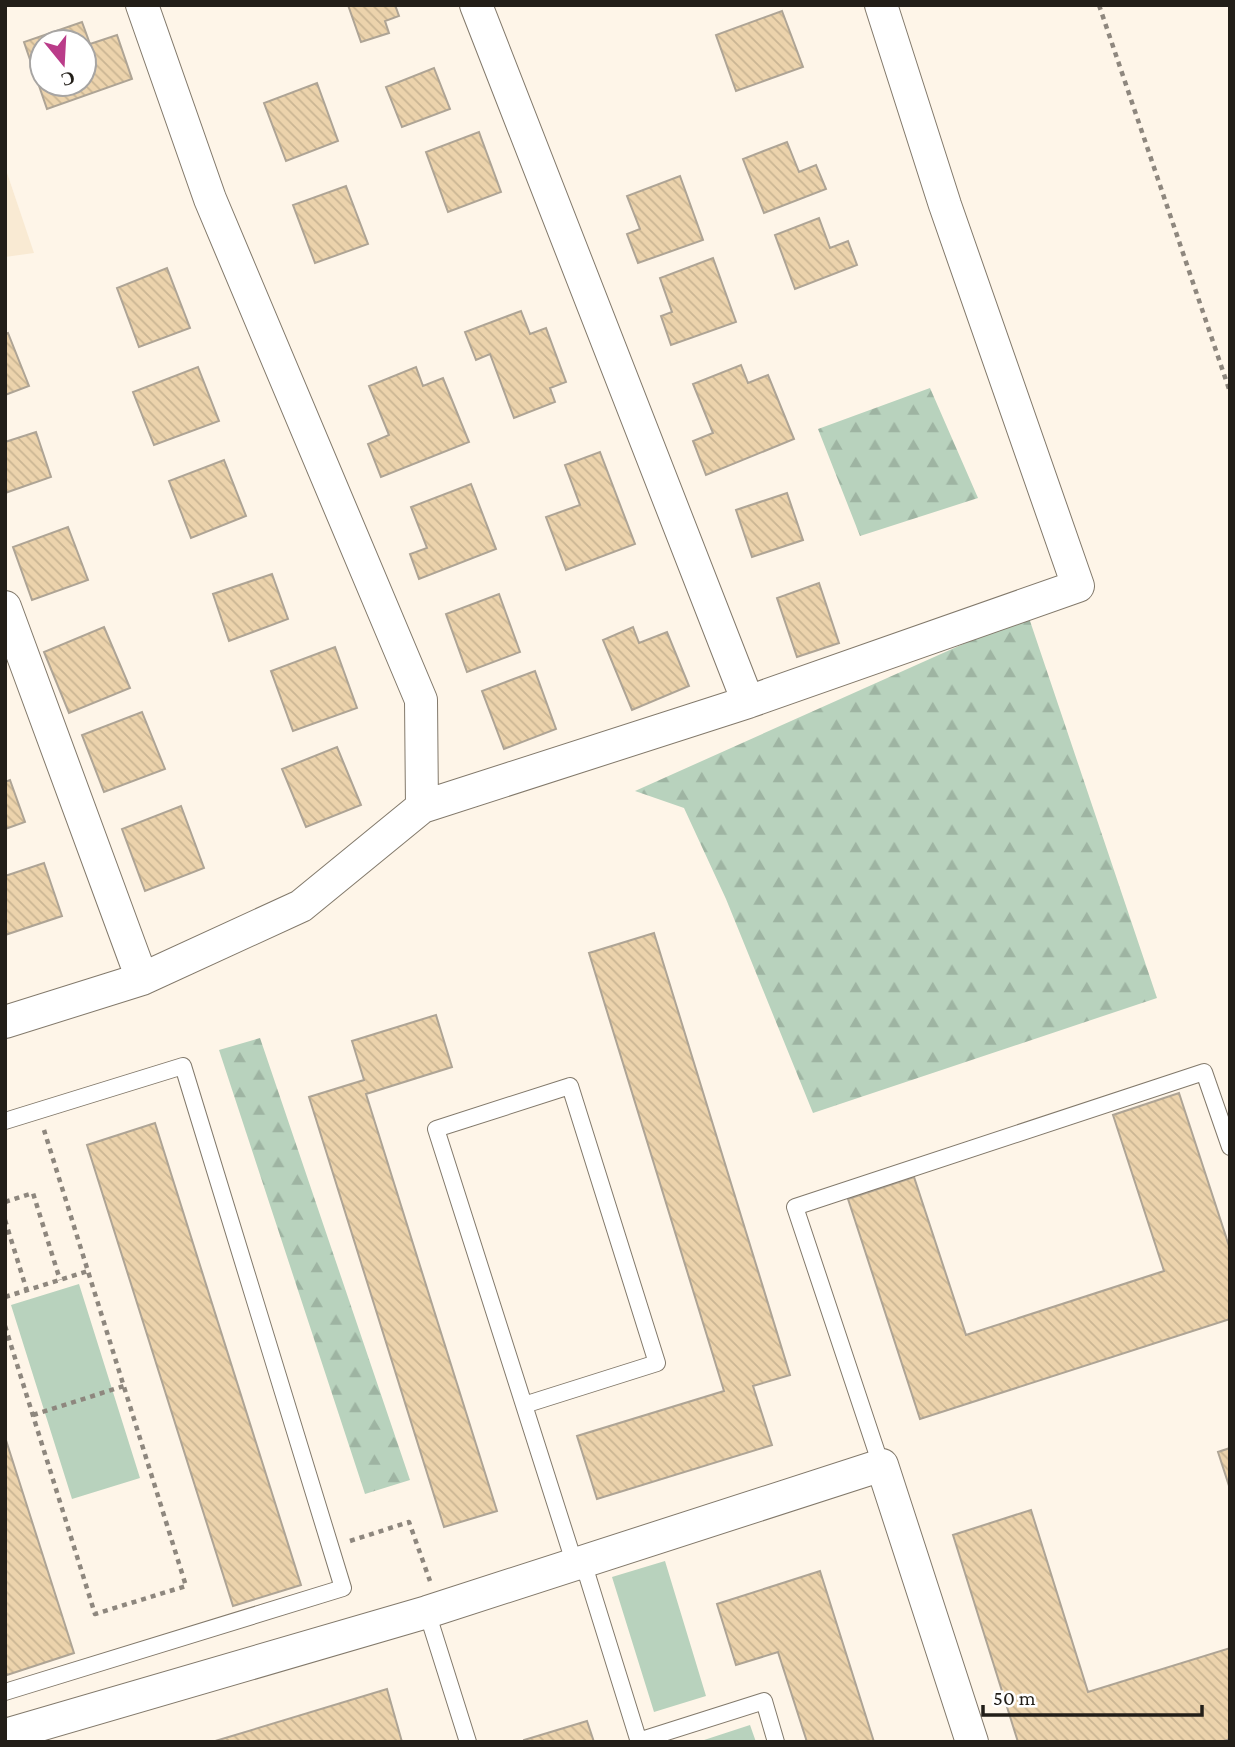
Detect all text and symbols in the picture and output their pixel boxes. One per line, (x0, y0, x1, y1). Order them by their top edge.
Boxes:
north arrow (28, 28, 98, 98)
text: С (58, 67, 78, 91)
scale bar (983, 1674, 1202, 1718)
text: 50 m (993, 1686, 1036, 1710)

